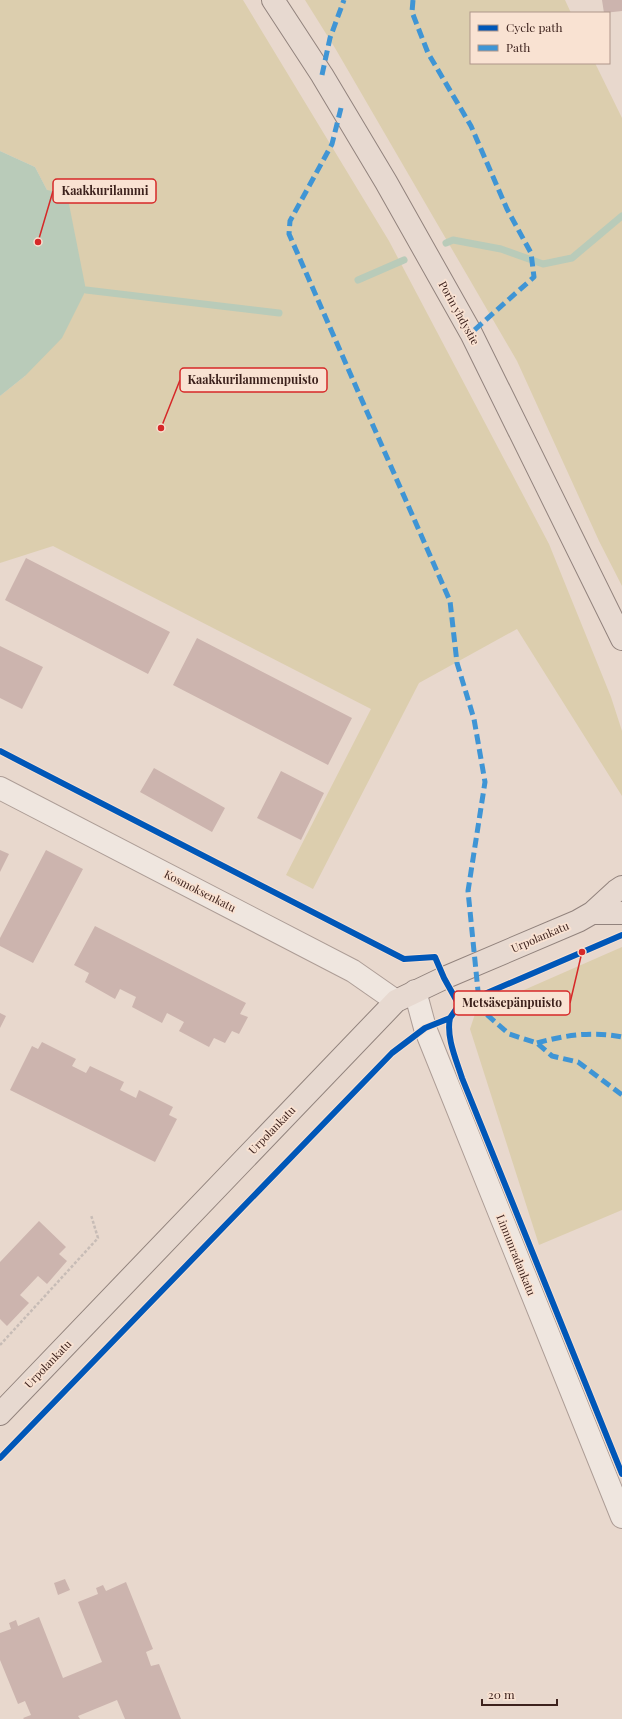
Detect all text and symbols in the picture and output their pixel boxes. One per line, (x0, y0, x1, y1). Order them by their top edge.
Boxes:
legend (470, 12, 610, 64)
text: Cycle path (506, 19, 563, 35)
text: Path (506, 39, 530, 55)
callout: Kaakkurilammi (53, 179, 156, 203)
text: Kaakkurilammi (62, 182, 149, 198)
street label: Porin yhdystie (436, 278, 483, 348)
callout: Kaakkurilammenpuisto (180, 368, 327, 392)
text: Kaakkurilammenpuisto (187, 371, 319, 387)
street label: Kosmoksenkatu (162, 866, 239, 915)
street label: Urpolankatu (509, 917, 572, 955)
callout: Metsäsepänpuisto (454, 991, 570, 1015)
text: Metsäsepänpuisto (462, 994, 562, 1010)
street label: Urpolankatu (245, 1102, 299, 1157)
street label: Linnunradankatu (493, 1212, 540, 1298)
street label: Urpolankatu (21, 1336, 75, 1391)
scale bar (482, 1681, 557, 1707)
text: 20 m (488, 1686, 515, 1702)

